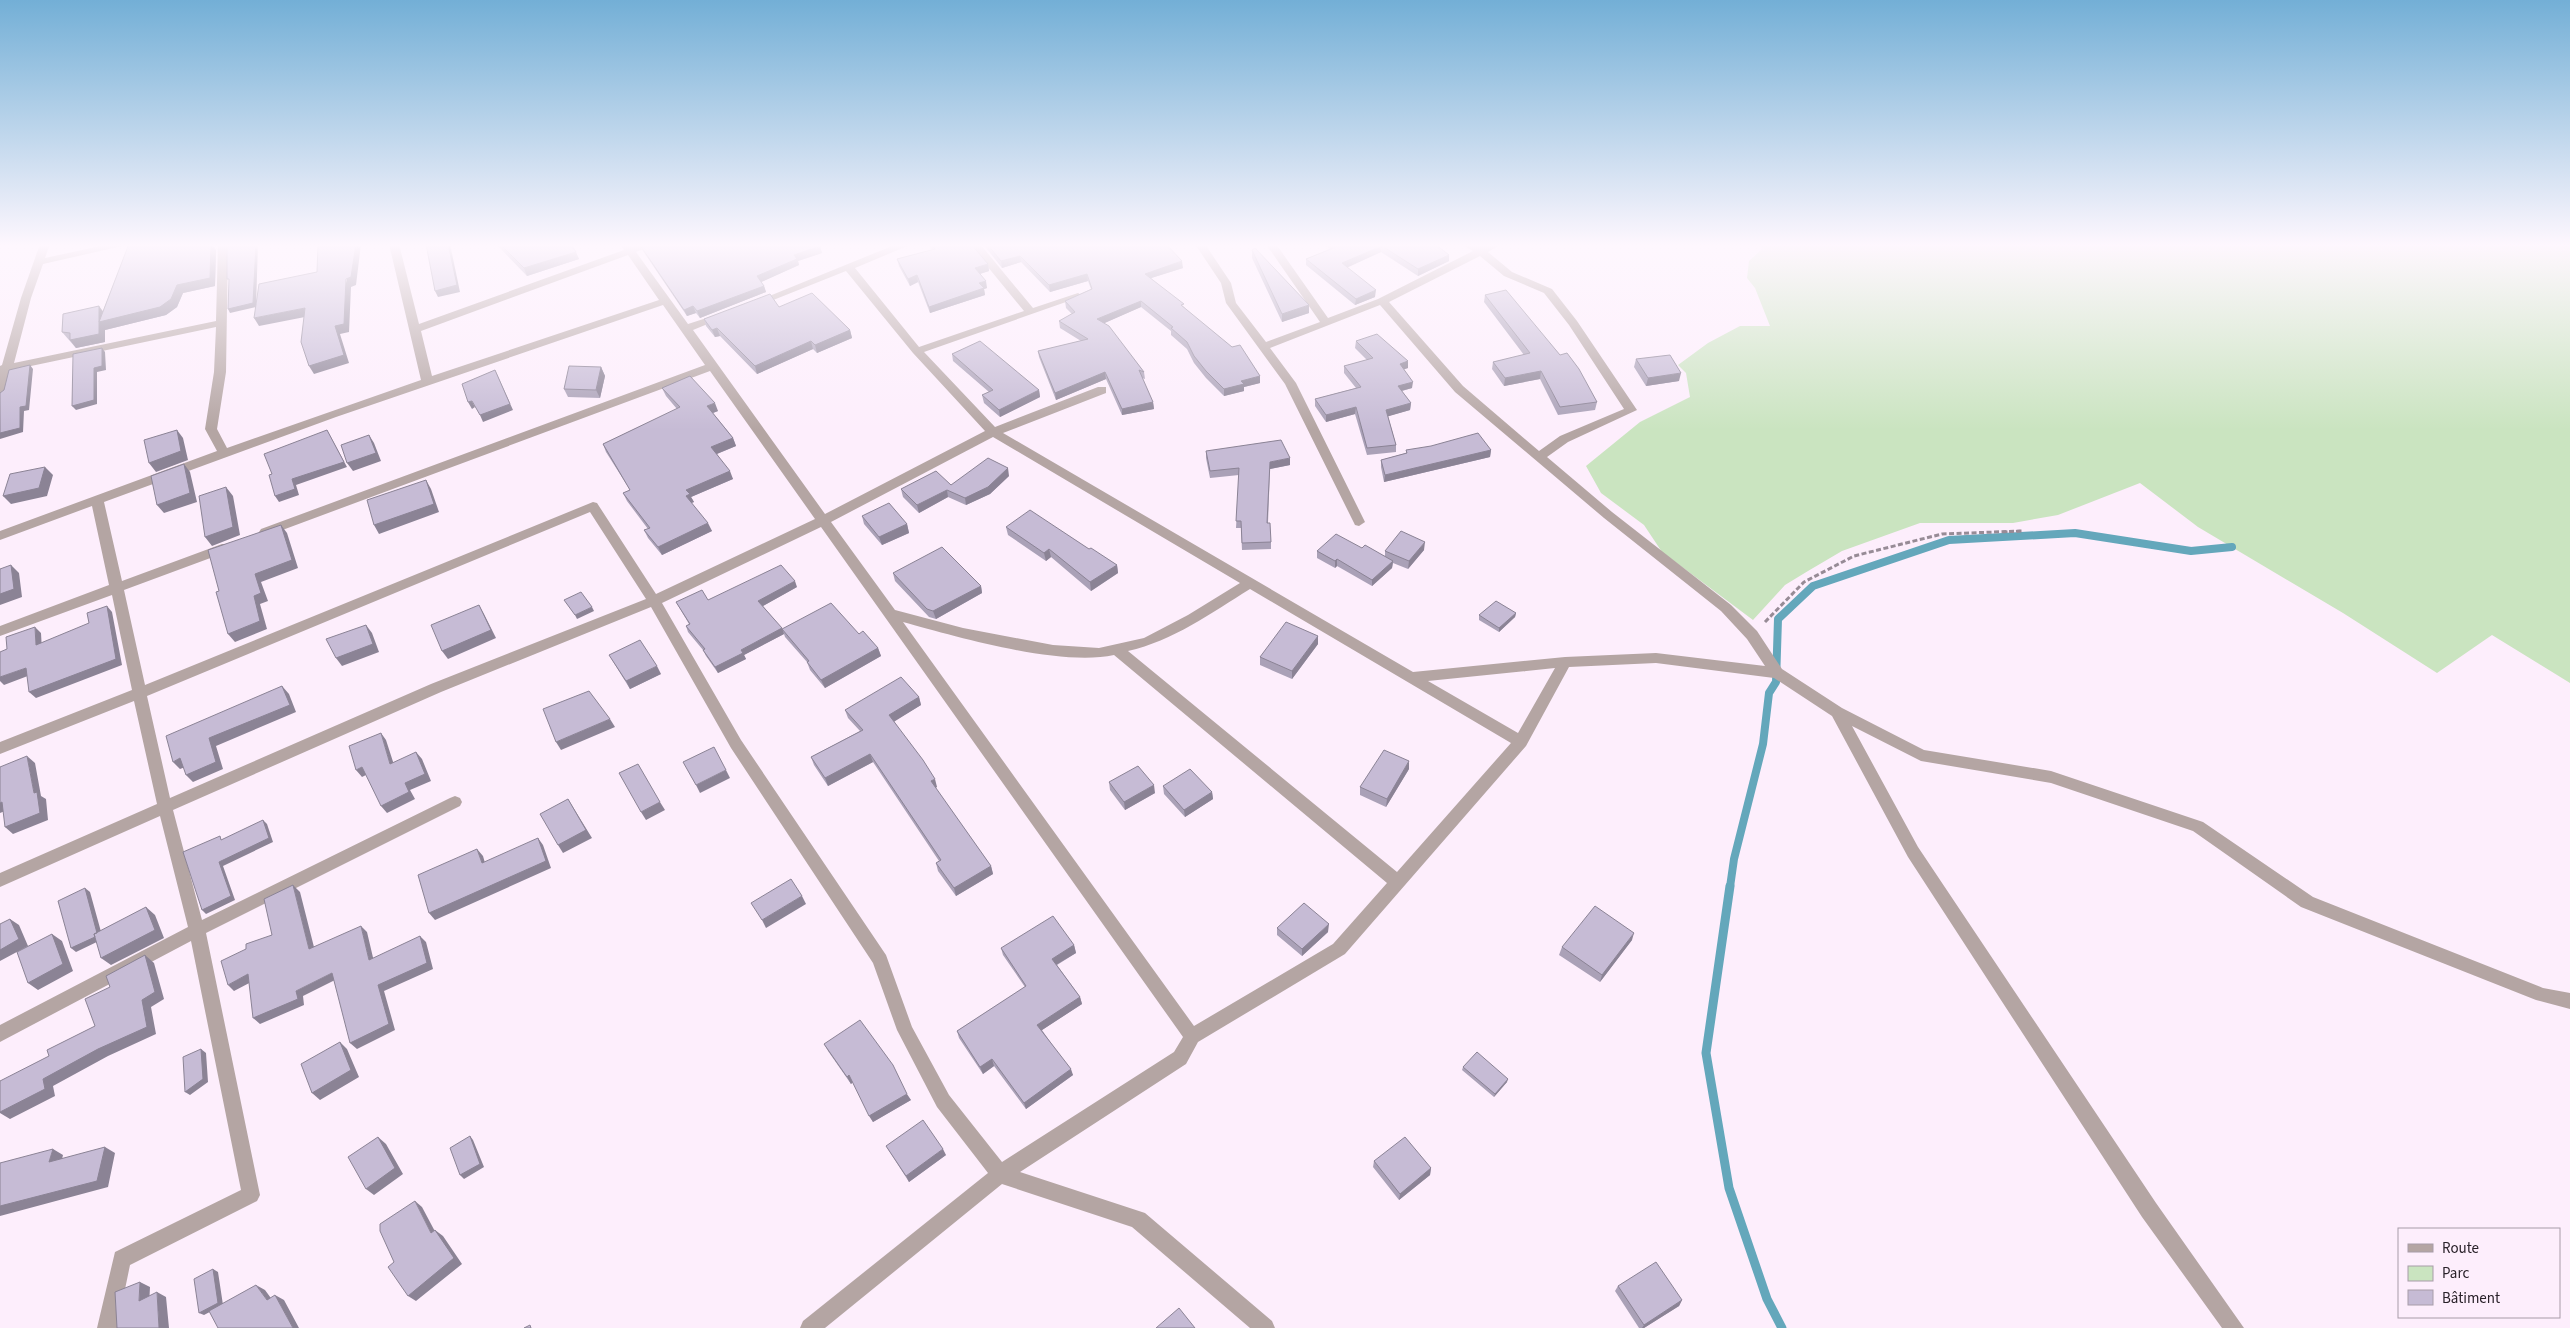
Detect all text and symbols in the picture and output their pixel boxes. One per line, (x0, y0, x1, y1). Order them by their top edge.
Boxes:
legend (2398, 1228, 2560, 1318)
text: Route (2442, 1238, 2479, 1259)
text: Parc (2442, 1263, 2469, 1284)
text: Bâtiment (2442, 1288, 2500, 1309)

